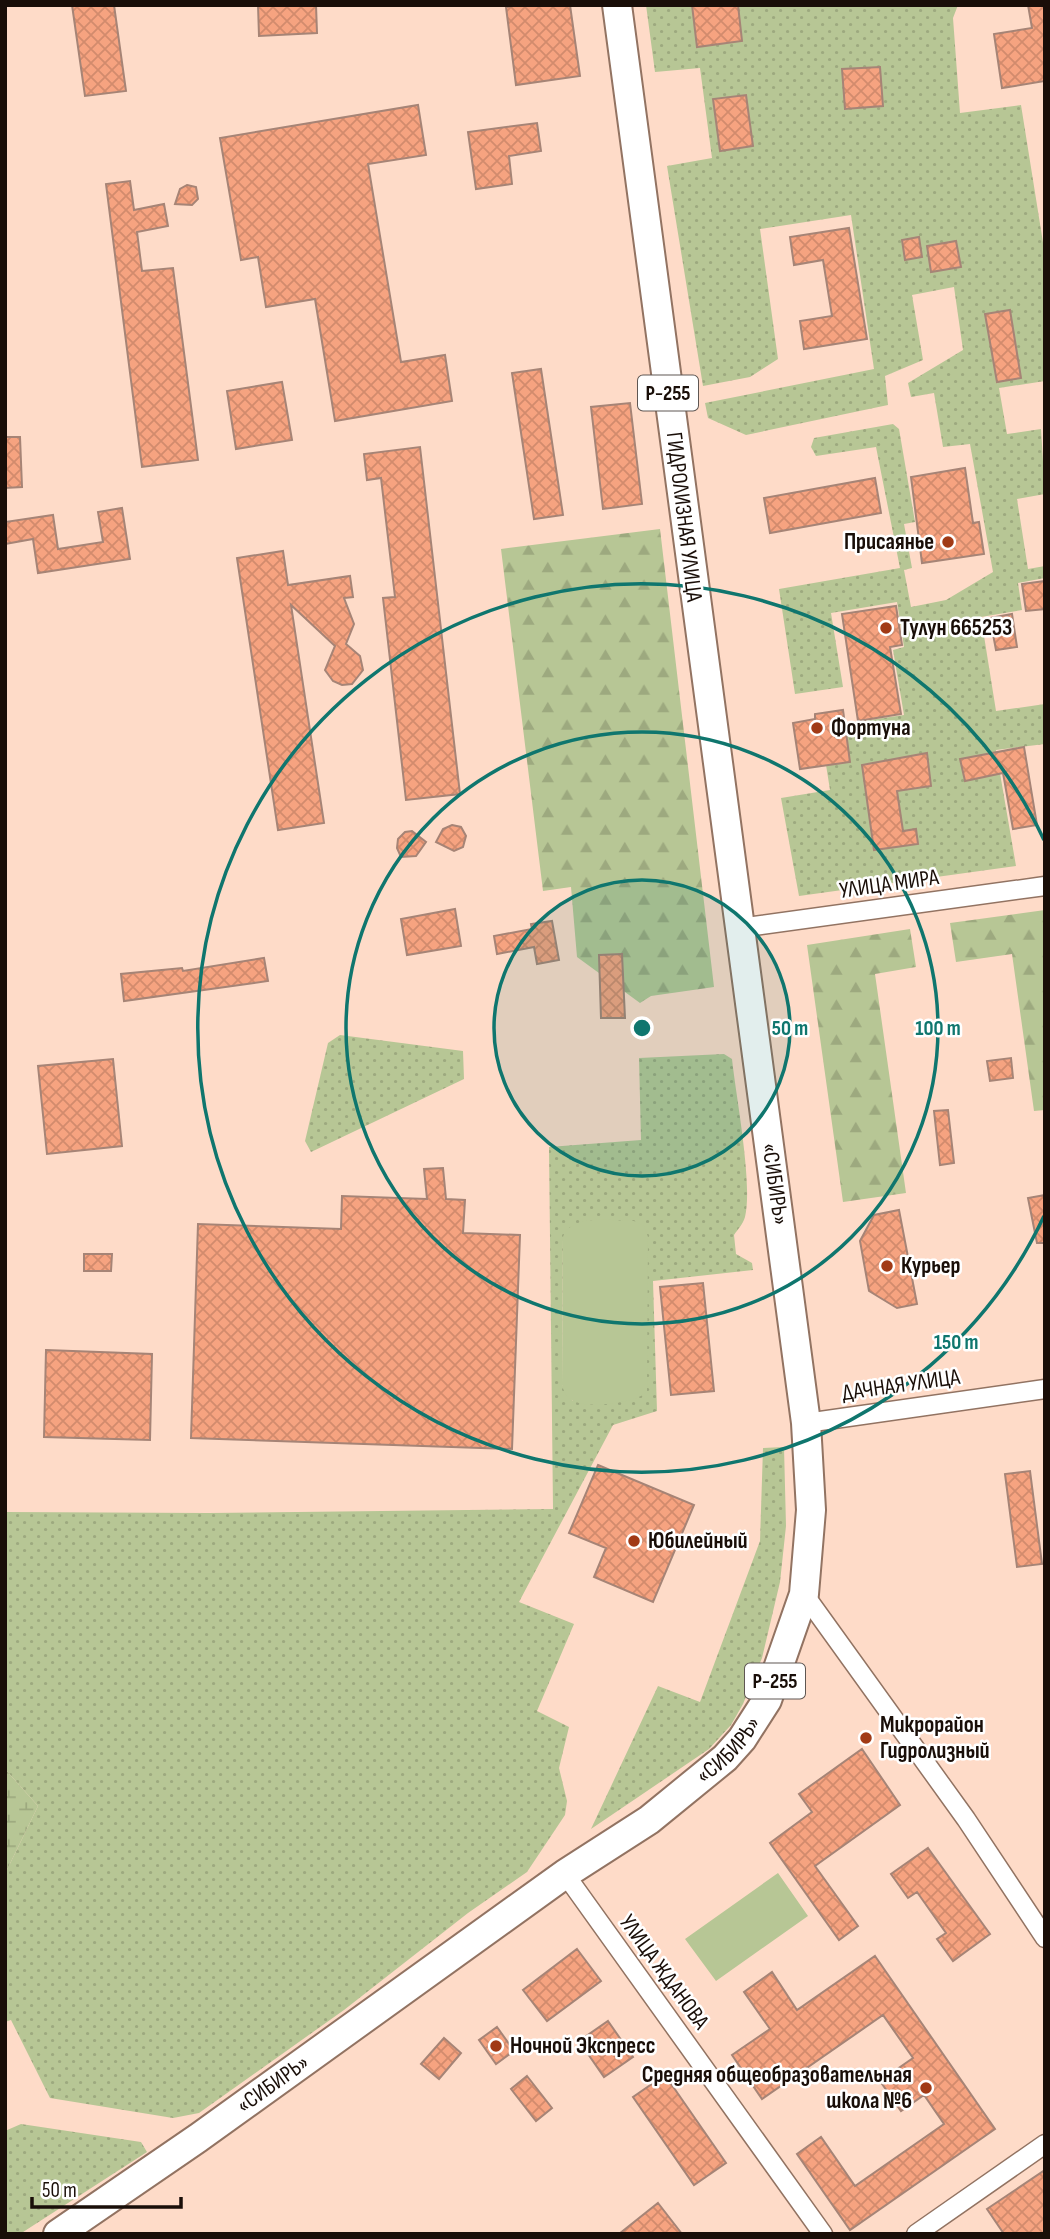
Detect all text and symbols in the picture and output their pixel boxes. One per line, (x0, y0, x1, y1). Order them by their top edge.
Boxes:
road number: Р-255 (638, 376, 698, 410)
street label: ГИДРОЛИЗНАЯ УЛИЦА (660, 431, 708, 604)
place label: Присаянье (844, 528, 934, 556)
marker: Присаянье (940, 534, 956, 550)
place label: Тулун 665253 (900, 614, 1012, 642)
marker: Тулун 665253 (878, 620, 894, 636)
place label: Фортуна (831, 714, 911, 742)
marker: Фортуна (809, 720, 825, 736)
street label: УЛИЦА МИРА (838, 863, 941, 905)
centre of rings (630, 1016, 654, 1040)
text: 50 m (772, 1016, 808, 1041)
text: 100 m (915, 1016, 961, 1041)
street label: «СИБИРЬ» (755, 1141, 795, 1227)
place label: Курьер (901, 1252, 961, 1280)
marker: Курьер (879, 1258, 895, 1274)
text: 150 m (934, 1330, 978, 1355)
street label: ДАЧНАЯ УЛИЦА (840, 1363, 962, 1407)
place label: Юбилейный (648, 1527, 748, 1555)
marker: Юбилейный (626, 1533, 642, 1549)
road number: Р-255 (745, 1664, 805, 1698)
street label: «СИБИРЬ» (691, 1711, 767, 1790)
place label: Микрорайон Гидролизный (880, 1711, 990, 1765)
marker: Микрорайон Гидролизный (858, 1730, 874, 1746)
street label: УЛИЦА ЖДАНОВА (613, 1909, 715, 2035)
place label: Ночной Экспресс (510, 2032, 656, 2060)
marker: Ночной Экспресс (488, 2038, 504, 2054)
street label: «СИБИРЬ» (231, 2049, 315, 2120)
place label: Средняя общеобразовательная школа №6 (642, 2061, 912, 2115)
marker: Средняя общеобразовательная школа №6 (918, 2080, 934, 2096)
scale bar (32, 2166, 180, 2210)
text: 50 m (42, 2178, 77, 2203)

